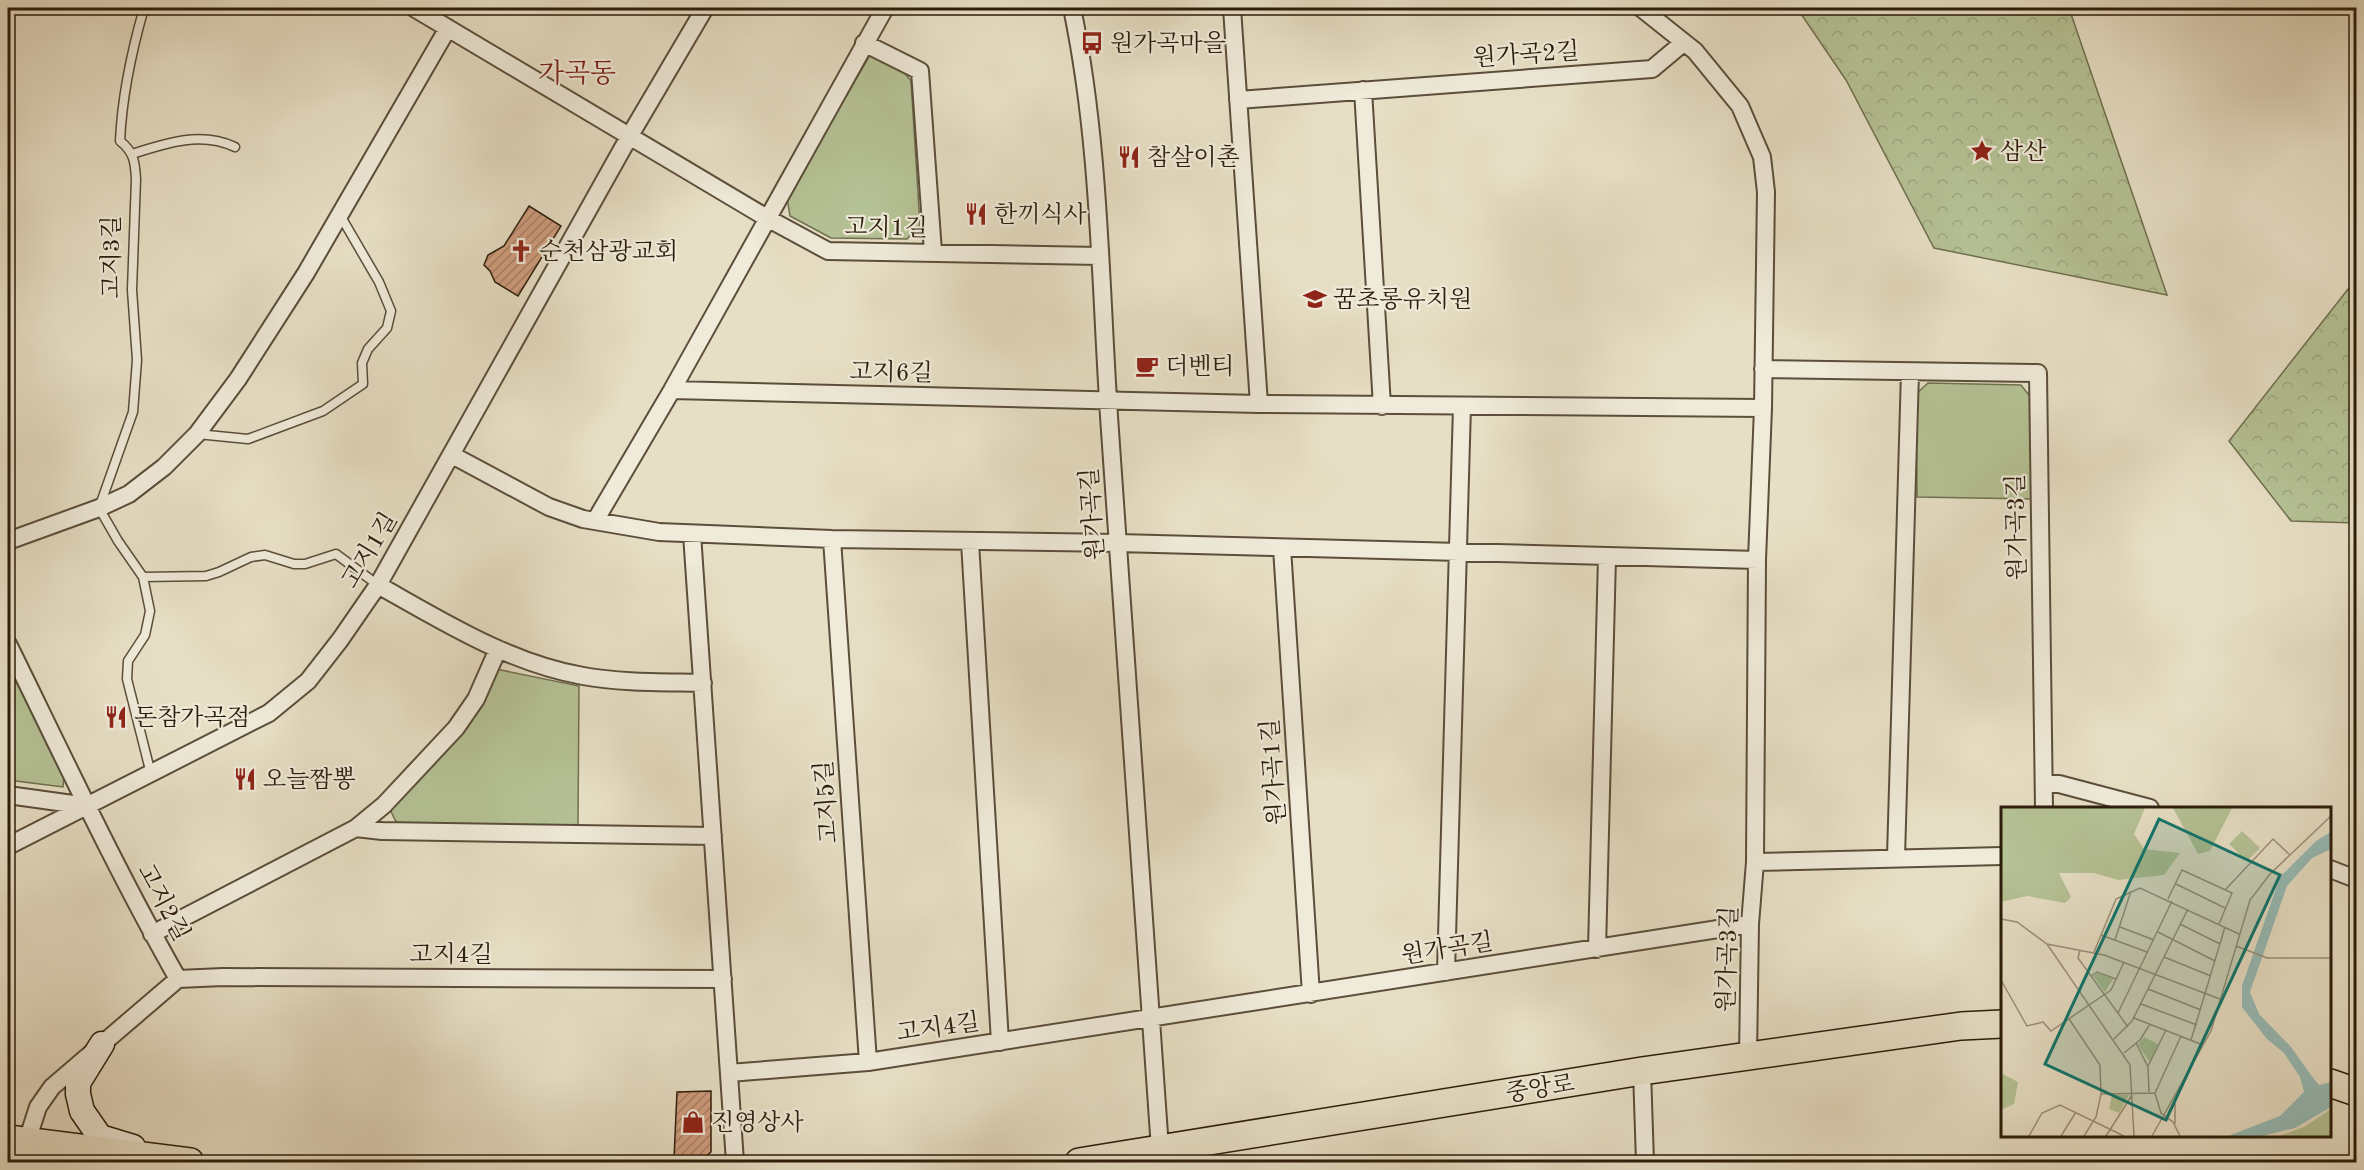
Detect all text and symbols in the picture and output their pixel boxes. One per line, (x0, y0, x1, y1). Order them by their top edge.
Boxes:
bus stop icon: 원가곡마을 (1079, 30, 1105, 56)
place label: 원가곡마을 (1110, 31, 1226, 57)
street label: 원가곡2길 (1472, 38, 1580, 72)
district label: 가곡동 (538, 59, 616, 88)
place icon: 삼산 (1969, 138, 1995, 164)
place label: 삼산 (2000, 139, 2047, 165)
restaurant icon: 참살이촌 (1116, 144, 1142, 170)
place label: 참살이촌 (1147, 144, 1240, 171)
restaurant icon: 한끼식사 (963, 201, 989, 227)
place label: 한끼식사 (994, 202, 1087, 228)
street label: 고지1길 (844, 214, 928, 242)
street label: 고지3길 (99, 215, 125, 299)
church icon: 순천삼광교회 (508, 238, 534, 264)
place label: 순천삼광교회 (539, 239, 678, 265)
school or university icon: 꿈초롱유치원 (1302, 286, 1328, 312)
place label: 꿈초롱유치원 (1333, 287, 1472, 313)
cafe icon: 더벤티 (1134, 353, 1160, 379)
place label: 더벤티 (1165, 354, 1235, 380)
street label: 고지6길 (849, 359, 933, 387)
street label: 원가곡길 (1077, 467, 1109, 561)
street label: 원가곡3길 (2003, 473, 2031, 581)
street label: 고지1길 (337, 508, 402, 593)
restaurant icon: 돈참가곡점 (103, 704, 129, 730)
place label: 돈참가곡점 (134, 705, 250, 731)
street label: 원가곡1길 (1257, 718, 1291, 826)
street label: 고지5길 (811, 759, 843, 844)
restaurant icon: 오늘짬뽕 (232, 766, 258, 792)
place label: 오늘짬뽕 (263, 766, 356, 793)
inset map (2001, 807, 2331, 1137)
street label: 고지2길 (132, 860, 194, 945)
street label: 원가곡3길 (1713, 905, 1743, 1013)
street label: 원가곡길 (1399, 929, 1495, 969)
street label: 고지4길 (409, 942, 493, 968)
street label: 고지4길 (895, 1009, 981, 1047)
street label: 중앙로 (1504, 1071, 1577, 1107)
shop icon: 진영상사 (680, 1109, 706, 1135)
place label: 진영상사 (711, 1110, 804, 1136)

